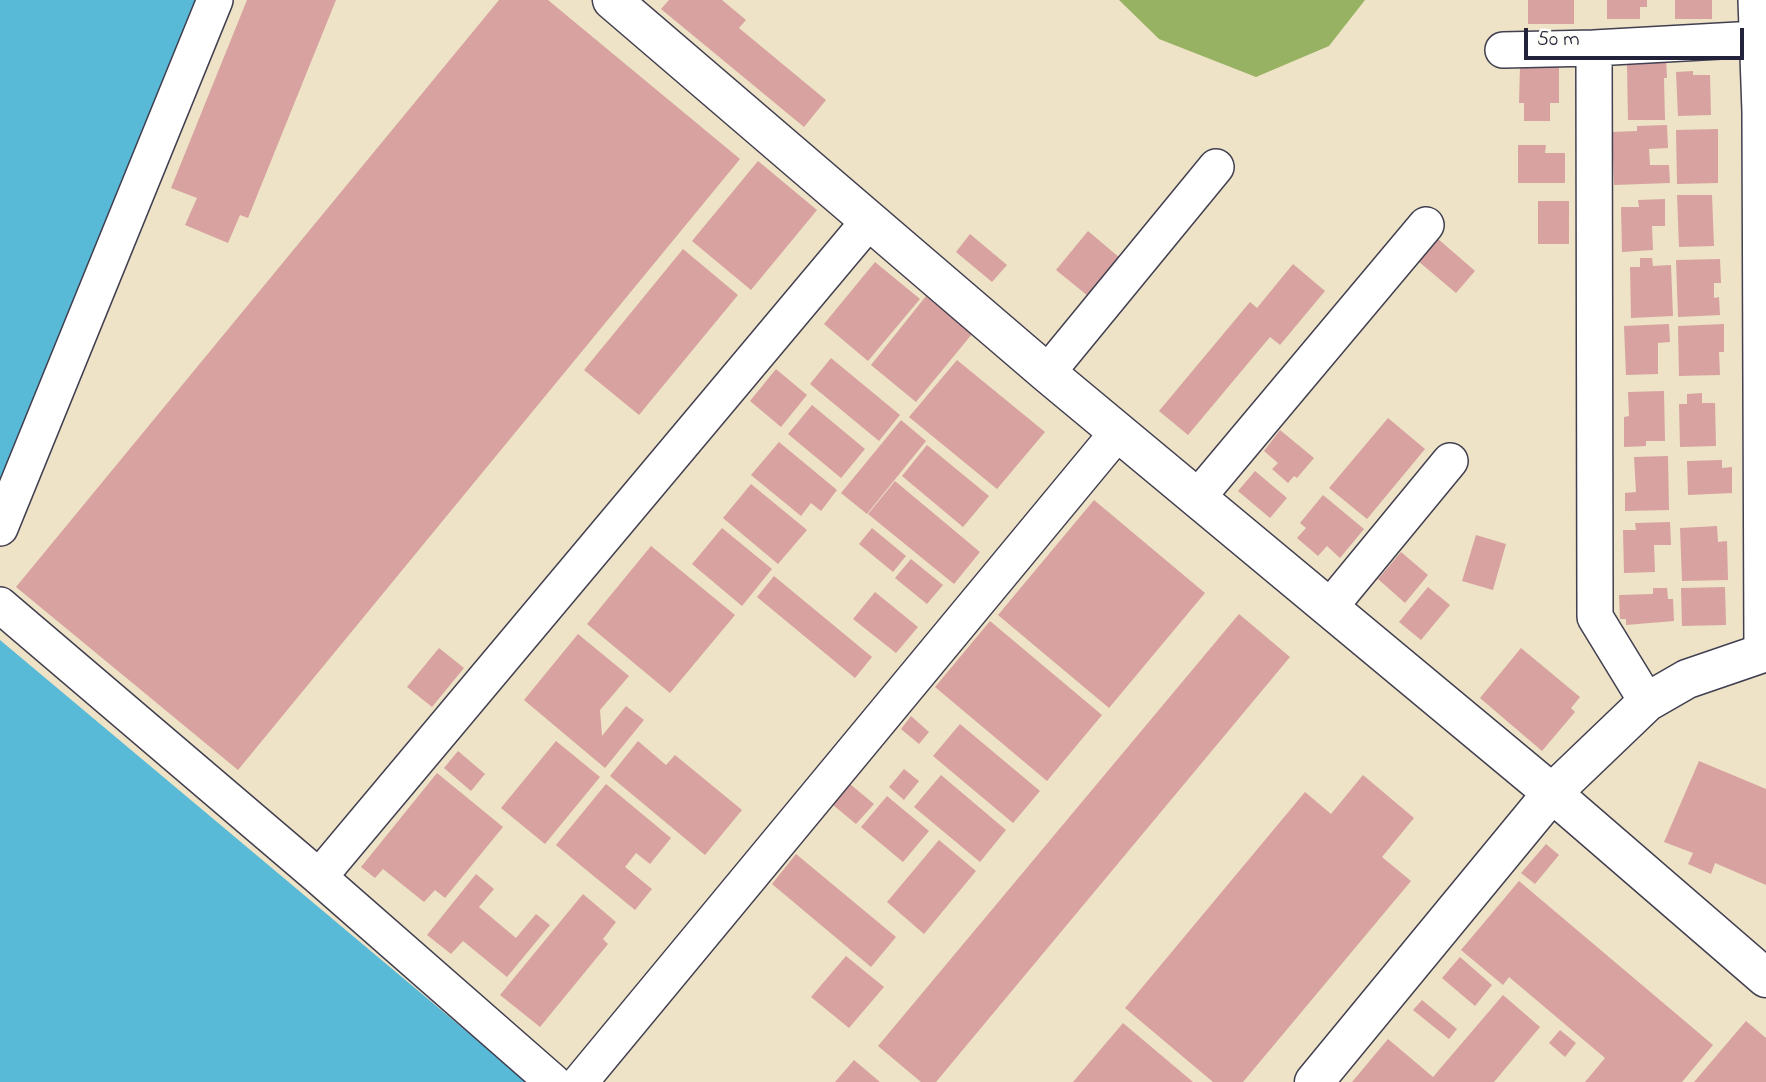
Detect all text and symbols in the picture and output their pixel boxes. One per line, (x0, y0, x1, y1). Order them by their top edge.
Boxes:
scale bar (1528, 14, 1748, 58)
text: 50 m (1537, 25, 1580, 55)

